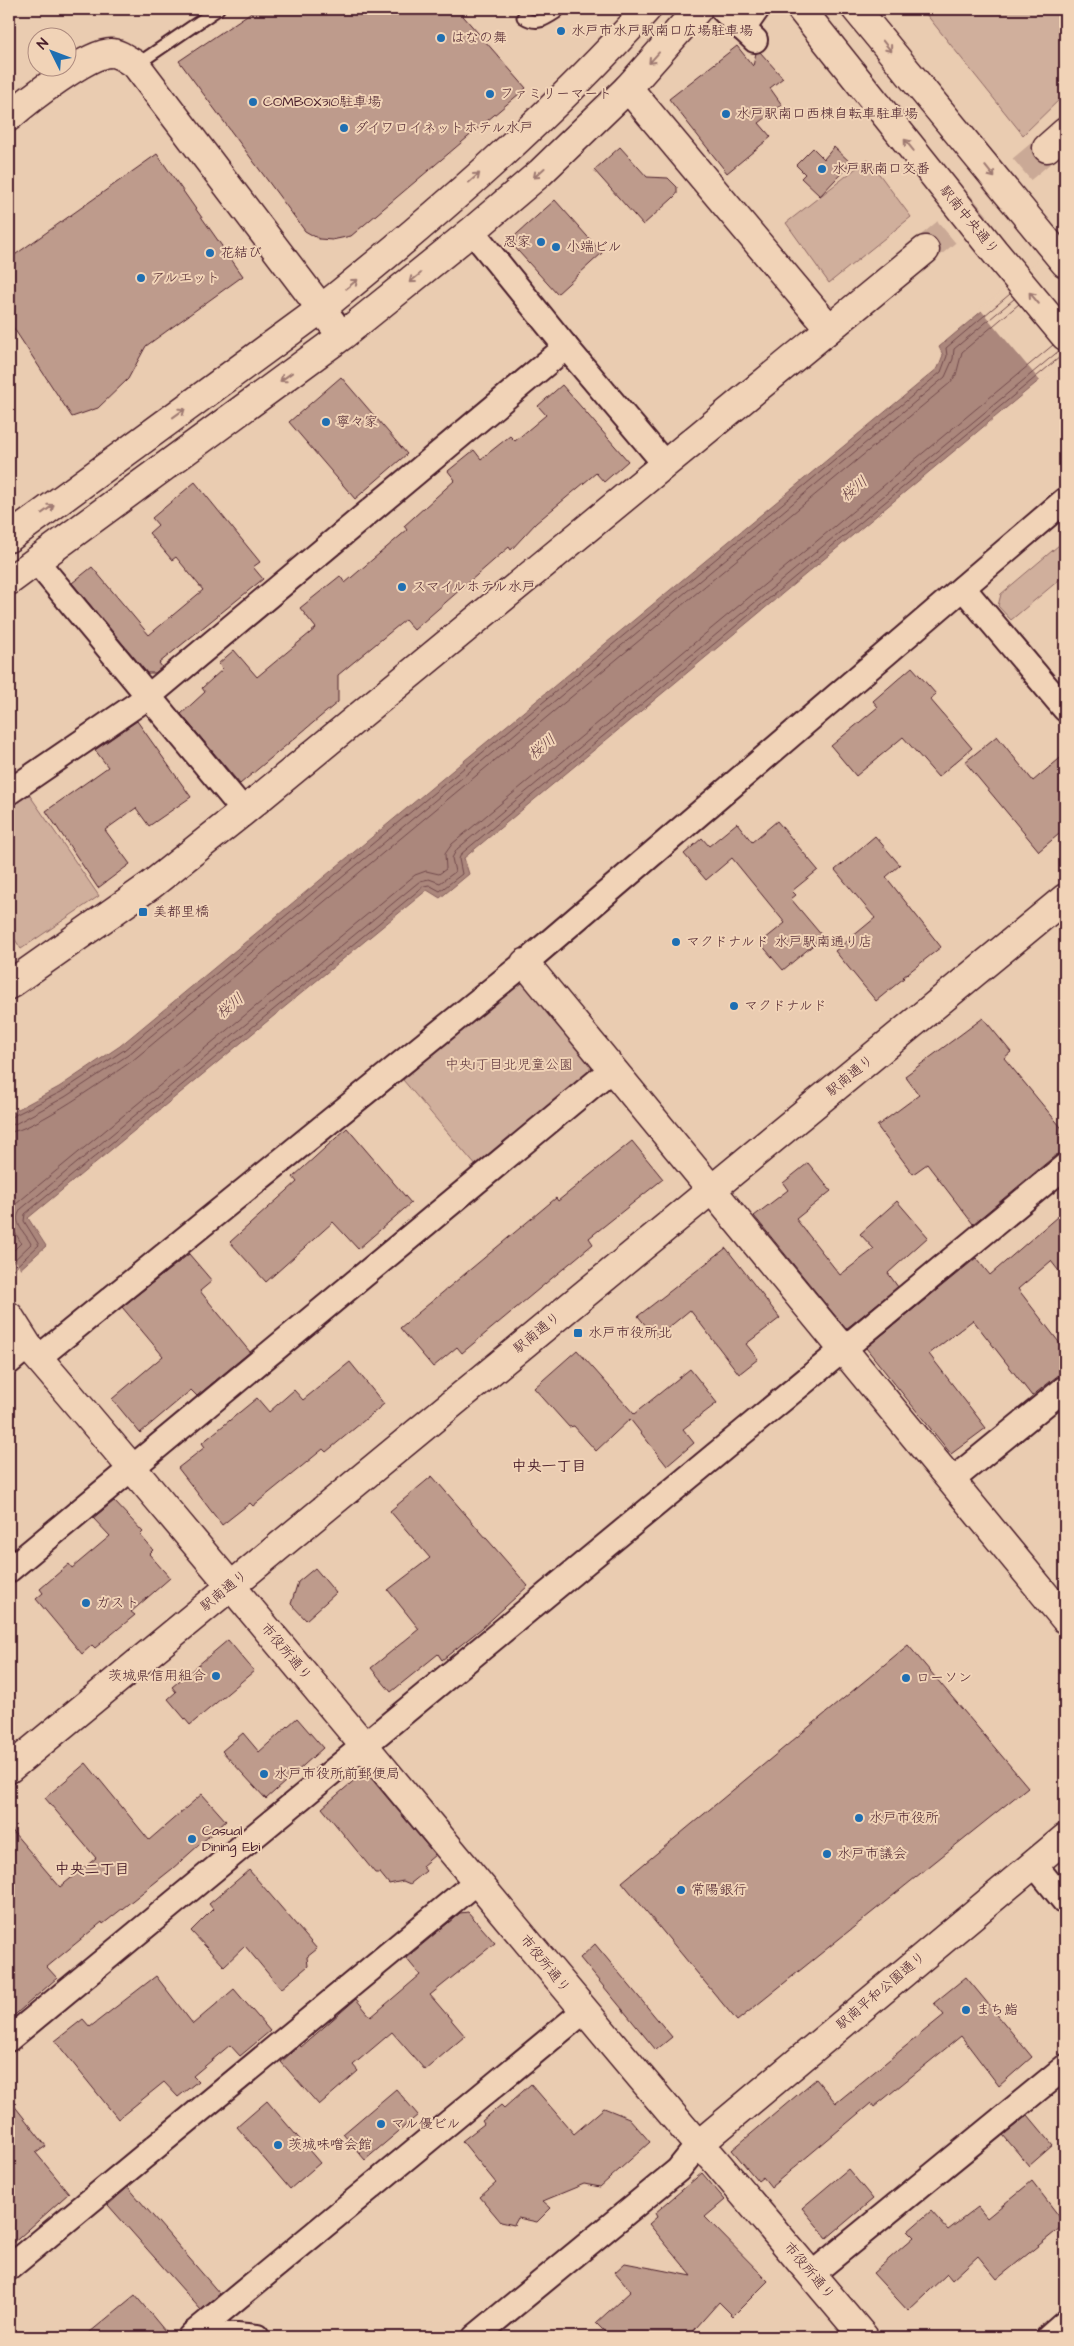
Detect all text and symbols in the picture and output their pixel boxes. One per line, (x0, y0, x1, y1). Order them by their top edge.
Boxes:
place label: 水戸市水戸駅南口広場駐車場 (571, 21, 753, 41)
marker: 水戸市水戸駅南口広場駐車場 (555, 25, 567, 37)
north arrow (28, 28, 78, 78)
place label: はなの舞 (451, 28, 507, 48)
marker: はなの舞 (435, 32, 447, 44)
text: N (33, 34, 54, 54)
one-way arrow (882, 40, 893, 53)
one-way arrow (648, 52, 659, 65)
place label: ファミリーマート (500, 84, 612, 104)
marker: ファミリーマート (484, 88, 496, 100)
place label: COMBOX310駐車場 (263, 92, 381, 112)
marker: COMBOX310駐車場 (247, 96, 259, 108)
place label: 水戸駅南口西棟自転車駐車場 (736, 104, 918, 124)
marker: 水戸駅南口西棟自転車駐車場 (720, 108, 732, 120)
place label: ダイワロイネットホテル水戸 (354, 118, 533, 138)
marker: ダイワロイネットホテル水戸 (338, 122, 350, 134)
one-way arrow (904, 138, 915, 151)
place label: 水戸駅南口交番 (832, 159, 930, 179)
marker: 水戸駅南口交番 (816, 163, 828, 175)
one-way arrow (985, 165, 996, 178)
one-way arrow (532, 167, 545, 179)
one-way arrow (468, 172, 481, 184)
street label: 駅南中央通り (935, 181, 1003, 259)
place label: 忍家 (503, 232, 531, 252)
marker: 忍家 (535, 236, 547, 248)
place label: 小端ビル (566, 237, 622, 257)
marker: 小端ビル (550, 241, 562, 253)
place label: 花結び (220, 243, 262, 263)
marker: 花結び (204, 247, 216, 259)
place label: アルエット (151, 268, 220, 288)
marker: アルエット (135, 272, 147, 284)
one-way arrow (408, 272, 421, 284)
one-way arrow (345, 279, 358, 290)
one-way arrow (1028, 292, 1040, 305)
one-way arrow (279, 372, 293, 382)
one-way arrow (172, 408, 186, 418)
place label: 寧々家 (336, 412, 378, 432)
marker: 寧々家 (320, 416, 332, 428)
water label: 桜川 (836, 471, 872, 507)
one-way arrow (41, 504, 55, 514)
place label: スマイルホテル水戸 (412, 577, 536, 597)
marker: スマイルホテル水戸 (396, 581, 408, 593)
water label: 桜川 (524, 729, 560, 765)
place label: 美都里橋 (153, 902, 209, 922)
marker: 美都里橋 (137, 906, 149, 918)
place label: マクドナルド 水戸駅南通り店 (686, 932, 873, 952)
marker: マクドナルド 水戸駅南通り店 (670, 936, 682, 948)
water label: 桜川 (212, 988, 248, 1024)
place label: マクドナルド (744, 996, 827, 1016)
marker: マクドナルド (728, 1000, 740, 1012)
street label: 駅南通り (822, 1051, 878, 1101)
park label: 中央1丁目北児童公園 (445, 1055, 573, 1075)
street label: 駅南通り (509, 1308, 565, 1358)
place label: 水戸市役所北 (588, 1323, 672, 1343)
marker: 水戸市役所北 (572, 1327, 584, 1339)
district label: 中央一丁目 (511, 1456, 587, 1477)
street label: 駅南通り (196, 1566, 252, 1616)
place label: ガスト (96, 1593, 139, 1613)
marker: ガスト (80, 1597, 92, 1609)
street label: 市役所通り (256, 1619, 316, 1685)
place label: 茨城県信用組合 (108, 1666, 206, 1686)
place label: ローソン (916, 1668, 972, 1688)
marker: 茨城県信用組合 (210, 1670, 222, 1682)
marker: ローソン (900, 1672, 912, 1684)
place label: 水戸市役所前郵便局 (274, 1764, 400, 1784)
marker: 水戸市役所前郵便局 (258, 1768, 270, 1780)
place label: 水戸市役所 (869, 1808, 939, 1828)
marker: 水戸市役所 (853, 1812, 865, 1824)
place label: Casual Dining Ebi (202, 1821, 260, 1857)
marker: Casual Dining Ebi (186, 1833, 198, 1845)
place label: 水戸市議会 (837, 1844, 907, 1864)
marker: 水戸市議会 (821, 1848, 833, 1860)
district label: 中央二丁目 (54, 1859, 130, 1880)
place label: 常陽銀行 (691, 1880, 747, 1900)
marker: 常陽銀行 (675, 1884, 687, 1896)
street label: 市役所通り (515, 1931, 575, 1997)
street label: 駅南平和公園通り (832, 1947, 930, 2035)
place label: まち鮨 (976, 2000, 1018, 2020)
marker: まち鮨 (960, 2004, 972, 2016)
place label: マル優ビル (391, 2114, 460, 2134)
marker: マル優ビル (375, 2118, 387, 2130)
place label: 茨城味噌会館 (288, 2135, 372, 2155)
marker: 茨城味噌会館 (272, 2139, 284, 2151)
street label: 市役所通り (779, 2238, 839, 2304)

